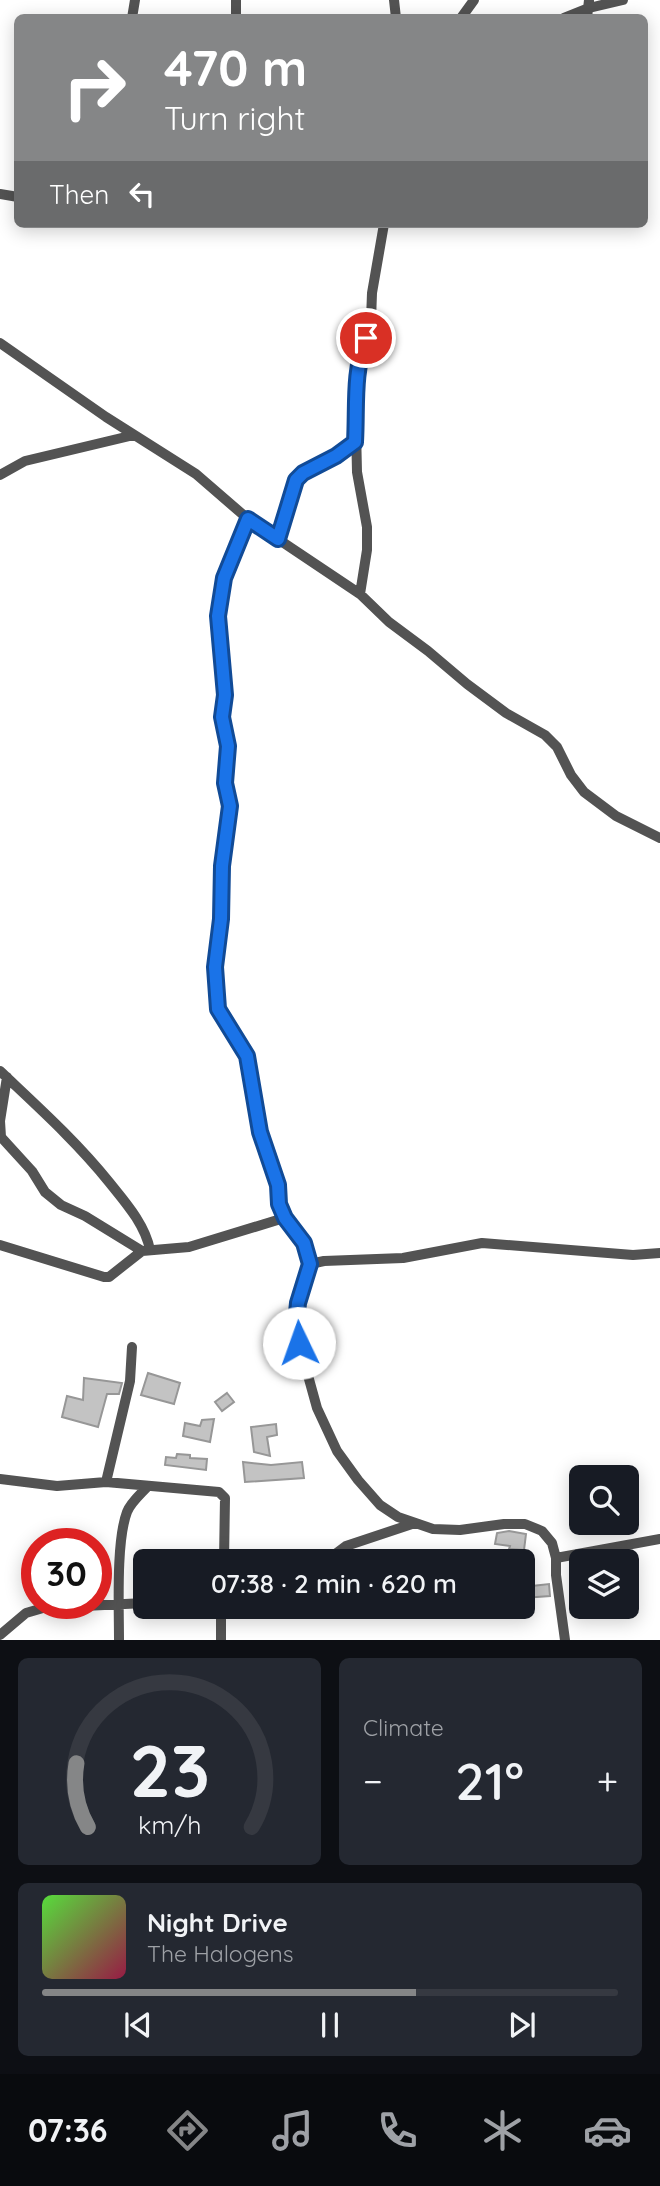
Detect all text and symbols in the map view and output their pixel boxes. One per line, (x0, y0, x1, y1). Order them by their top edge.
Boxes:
text: 470 m (164, 37, 307, 98)
icon: right (49, 42, 140, 133)
text: Turn right (164, 98, 305, 138)
icon: left (123, 175, 161, 213)
text: Then (49, 178, 109, 211)
pin (336, 308, 396, 368)
icon: arrive (347, 319, 385, 357)
position arrow (262, 1306, 336, 1380)
map controls (569, 1465, 639, 1619)
button: search (569, 1465, 639, 1535)
speed limit sign: 30 (21, 1528, 112, 1619)
button: layers (569, 1549, 639, 1619)
text: 07:38 · 2 min · 620 m (211, 1567, 457, 1600)
text: Climate (363, 1713, 444, 1742)
text: 23 (129, 1725, 210, 1816)
text: 21° (455, 1748, 524, 1813)
text: − (363, 1757, 383, 1805)
text: + (597, 1757, 618, 1805)
text: km/h (138, 1809, 201, 1840)
text: Night Drive (147, 1906, 288, 1939)
text: The Halogens (147, 1939, 294, 1968)
icon: previous (119, 2006, 157, 2044)
icon: pause (311, 2006, 349, 2044)
icon: next (503, 2006, 541, 2044)
icon: directions (163, 2106, 212, 2155)
icon: music (268, 2106, 317, 2155)
icon: phone (373, 2106, 422, 2155)
icon: climate (478, 2106, 527, 2155)
icon: car (583, 2106, 632, 2155)
text: 07:36 (28, 2110, 108, 2150)

